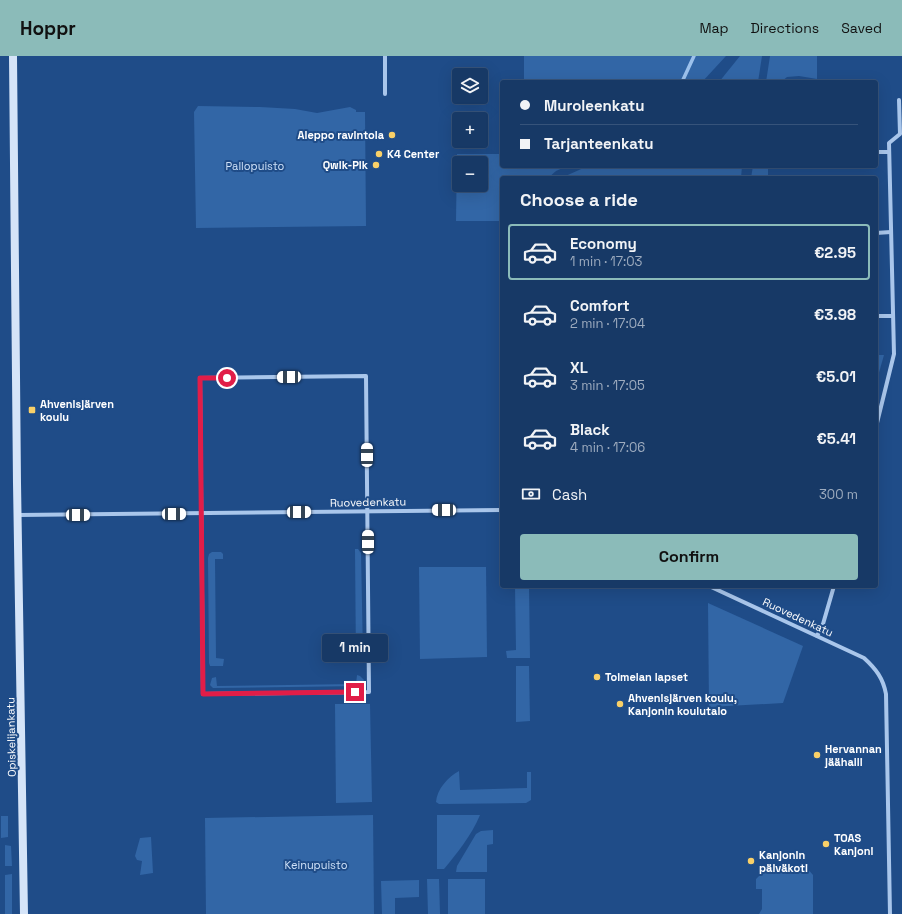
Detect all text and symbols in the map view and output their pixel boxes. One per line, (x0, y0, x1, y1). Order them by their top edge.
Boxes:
text: Hoppr (20, 16, 76, 41)
text: Map (699, 19, 729, 37)
text: Directions (751, 19, 819, 37)
text: Saved (841, 19, 882, 37)
map controls (452, 68, 488, 192)
button: layers (452, 68, 488, 104)
text: Muroleenkatu (544, 96, 644, 115)
button: + (452, 112, 488, 148)
place label: Aleppo ravintola (298, 128, 385, 142)
marker: Aleppo ravintola (387, 130, 397, 140)
text: Tarjanteenkatu (544, 134, 654, 153)
place label: K4 Center (387, 147, 440, 161)
marker: K4 Center (374, 149, 384, 159)
button: − (452, 156, 488, 192)
place label: Qwik-Pik (323, 158, 369, 172)
park label: Pallopuisto (226, 159, 285, 173)
marker: Qwik-Pik (371, 160, 381, 170)
text: Choose a ride (520, 188, 638, 211)
icon: car (522, 234, 558, 270)
text: Economy (570, 234, 637, 253)
text: €2.95 (814, 243, 856, 262)
text: 1 min · 17:03 (570, 253, 642, 270)
icon: car (522, 296, 558, 332)
text: Comfort (570, 296, 630, 315)
text: €3.98 (814, 305, 856, 324)
text: 2 min · 17:04 (570, 315, 645, 332)
icon: car (522, 358, 558, 394)
text: XL (570, 358, 588, 377)
text: €5.01 (816, 367, 856, 386)
route start (218, 369, 236, 387)
car (277, 371, 301, 383)
text: 3 min · 17:05 (570, 377, 645, 394)
place label: Ahvenisjärven koulu (40, 397, 114, 424)
marker: Ahvenisjärven koulu (27, 405, 37, 415)
icon: car (522, 420, 558, 456)
text: Black (570, 420, 610, 439)
text: €5.41 (817, 429, 856, 448)
text: 4 min · 17:06 (570, 439, 645, 456)
car (361, 443, 373, 467)
icon: cash (520, 483, 542, 505)
text: Cash (552, 485, 587, 504)
text: 300 m (819, 486, 858, 503)
street label: Ruovedenkatu (330, 494, 406, 510)
car (432, 504, 456, 516)
car (287, 506, 311, 518)
car (162, 508, 186, 520)
car (66, 509, 90, 521)
car (362, 530, 374, 554)
button: Confirm (520, 534, 858, 580)
street label: Ruovedenkatu (760, 595, 836, 639)
callout: 1 min (322, 634, 388, 662)
text: 1 min (339, 639, 371, 656)
place label: Toimelan lapset (605, 670, 688, 684)
marker: Toimelan lapset (592, 672, 602, 682)
route end (346, 683, 364, 701)
place label: Ahvenisjärven koulu, Kanjonin koulutalo (628, 691, 737, 718)
street label: Opiskelijankatu (3, 697, 19, 777)
marker: Ahvenisjärven koulu, Kanjonin koulutalo (615, 699, 625, 709)
place label: Hervannan jäähalli (824, 742, 882, 769)
marker: Hervannan jäähalli (812, 750, 822, 760)
place label: TOAS Kanjoni (834, 831, 873, 858)
marker: TOAS Kanjoni (821, 839, 831, 849)
place label: Kanjonin päiväkoti (759, 848, 808, 875)
marker: Kanjonin päiväkoti (746, 856, 756, 866)
park label: Keinupuisto (285, 858, 348, 872)

